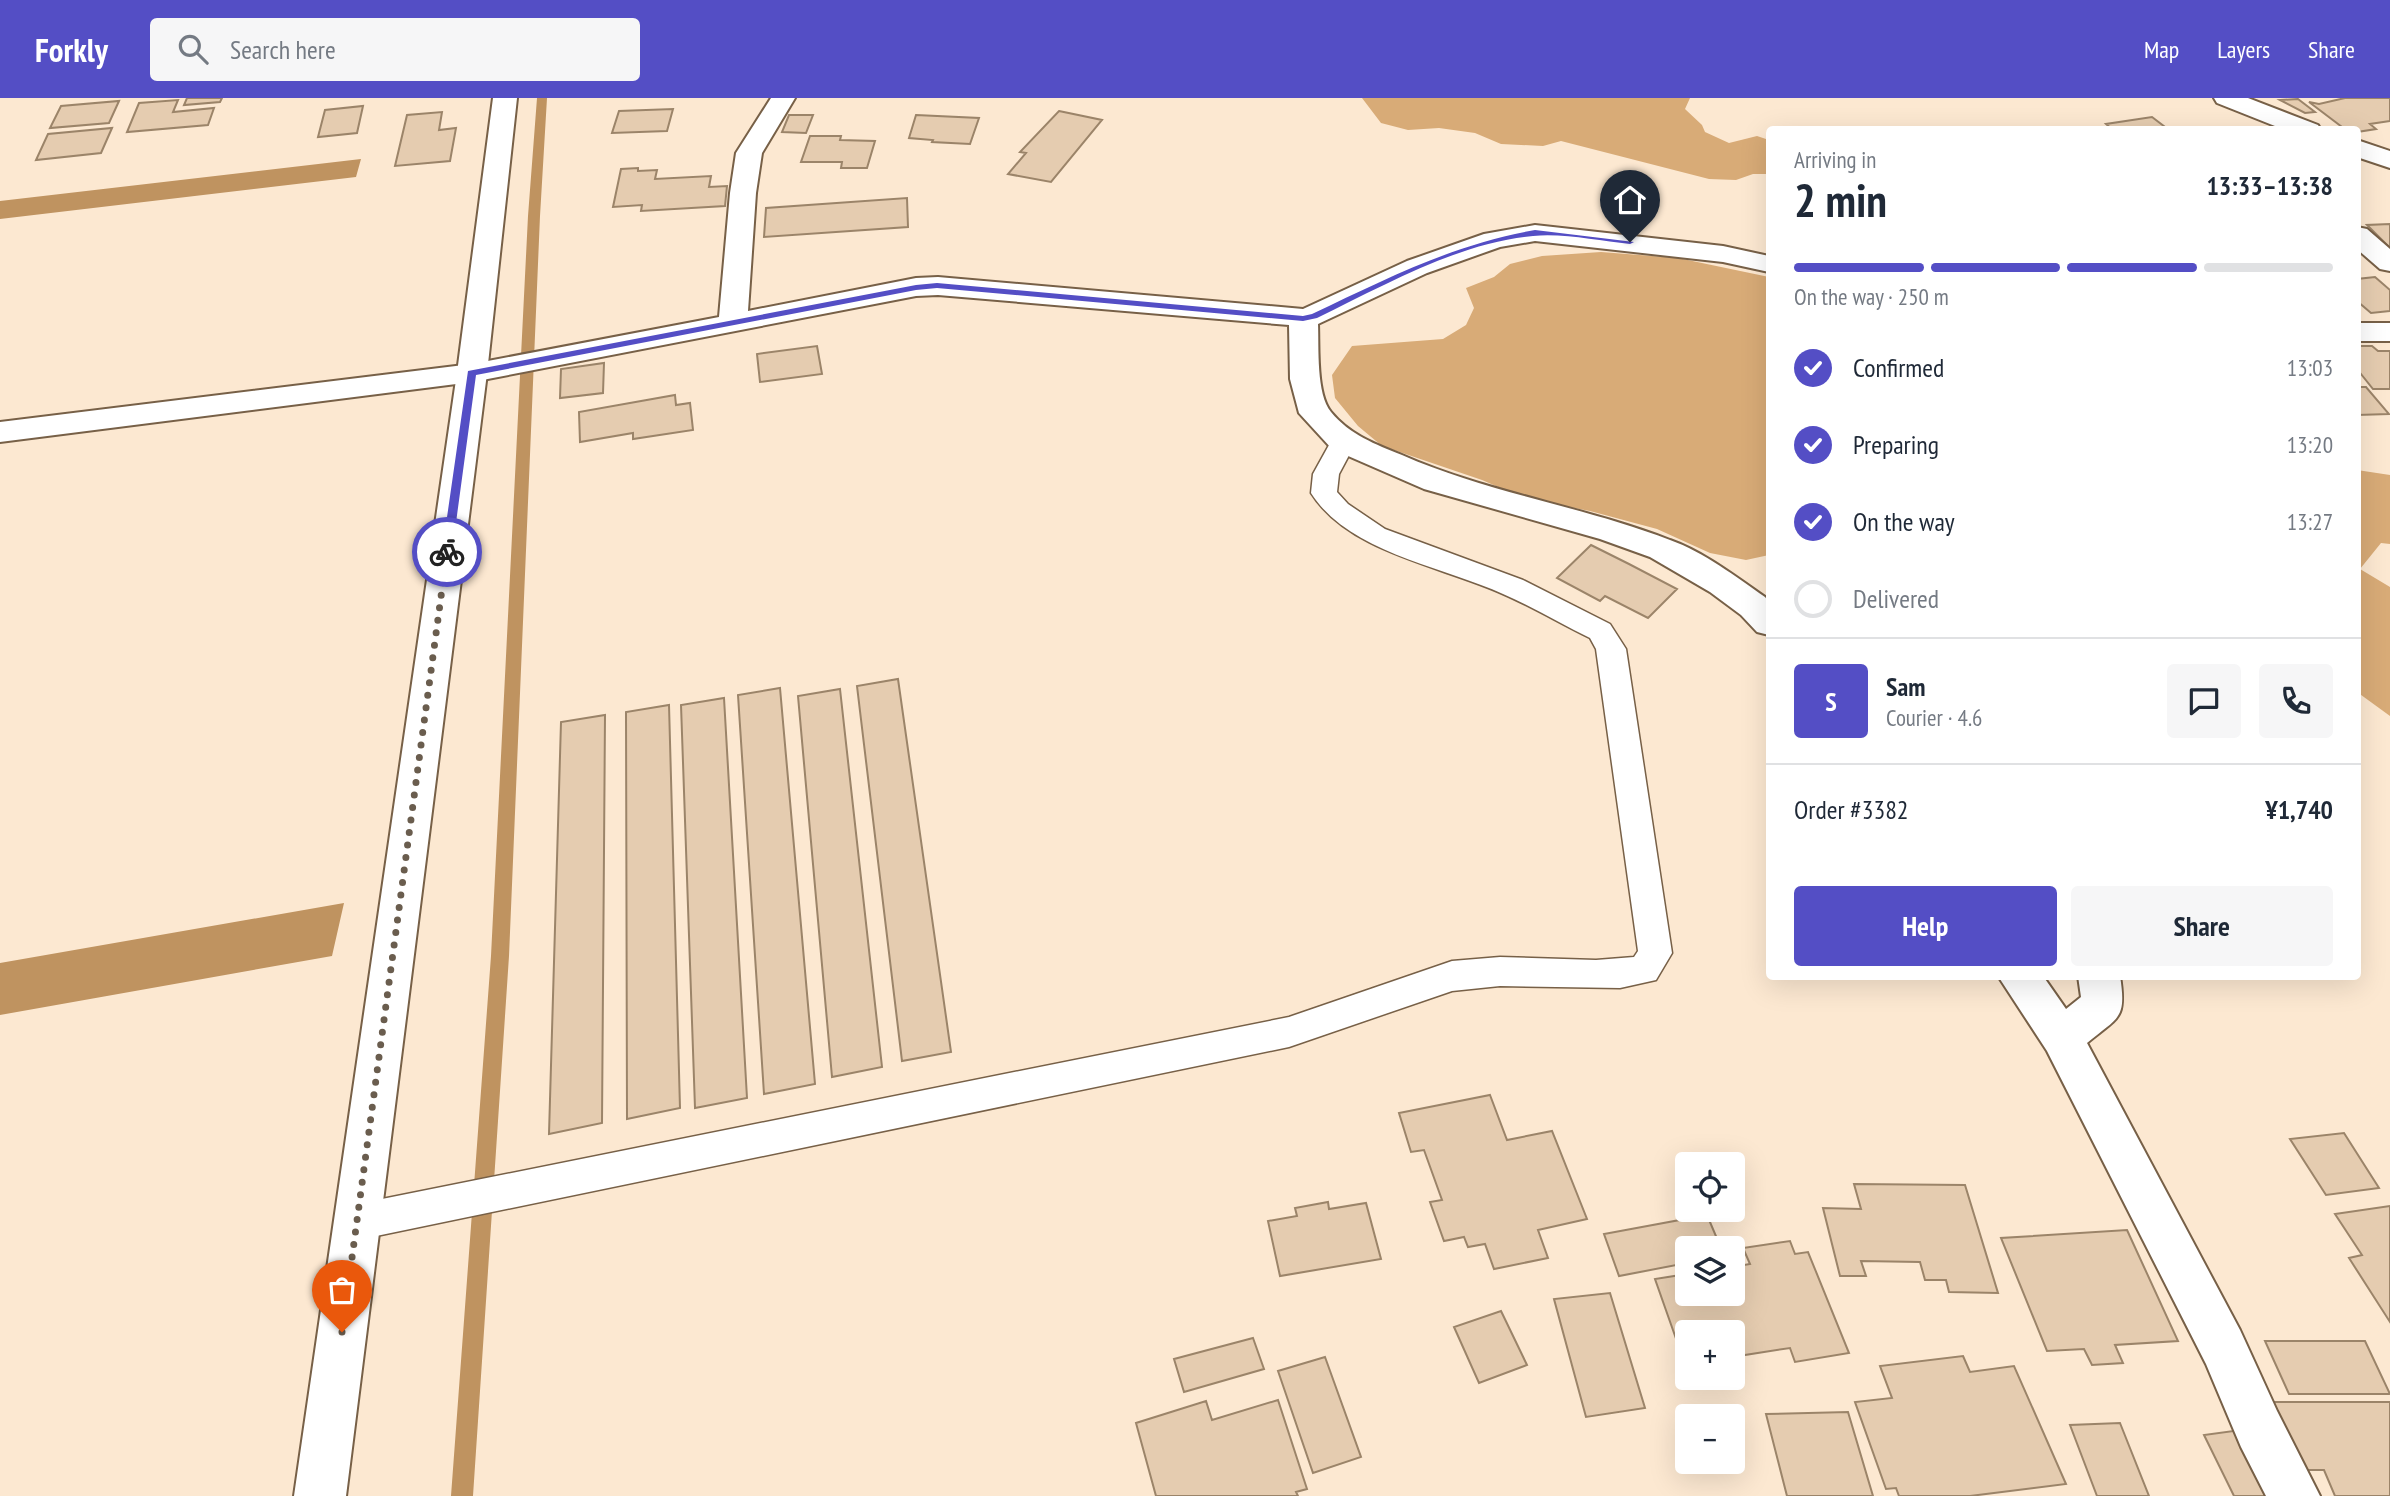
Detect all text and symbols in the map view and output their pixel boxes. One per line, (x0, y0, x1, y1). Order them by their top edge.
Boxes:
search box (150, 18, 640, 81)
text: Forkly (35, 28, 108, 71)
icon: search (174, 30, 212, 68)
text: Search here (230, 33, 336, 66)
text: Map (2144, 34, 2179, 65)
text: Layers (2217, 34, 2270, 65)
text: Share (2308, 34, 2355, 65)
text: Arriving in (1794, 145, 1876, 174)
text: 13:33–13:38 (2206, 169, 2333, 202)
pin (1600, 170, 1660, 242)
text: 2 min (1794, 170, 1887, 230)
icon: home (1611, 181, 1649, 219)
text: On the way · 250 m (1794, 282, 1949, 311)
icon: check (1794, 349, 1832, 387)
text: Confirmed (1853, 351, 1944, 384)
text: 13:03 (2287, 353, 2333, 382)
icon: check (1794, 426, 1832, 464)
text: Preparing (1853, 428, 1939, 461)
text: 13:20 (2287, 430, 2333, 459)
icon: check (1794, 503, 1832, 541)
text: On the way (1853, 505, 1955, 538)
text: 13:27 (2287, 507, 2333, 536)
courier (412, 517, 482, 587)
icon: bike (428, 533, 466, 571)
text: Delivered (1853, 582, 1939, 615)
button: chat (2167, 664, 2241, 738)
button: phone (2259, 664, 2333, 738)
text: Sam (1886, 670, 1925, 703)
text: S (1825, 685, 1837, 718)
text: Courier · 4.6 (1886, 703, 1982, 732)
text: Order #3382 (1794, 793, 1909, 826)
text: ¥1,740 (2265, 793, 2333, 826)
button: Help (1794, 886, 2057, 966)
button: Share (2071, 886, 2333, 966)
map controls (1675, 1152, 1745, 1474)
button: locate (1675, 1152, 1745, 1222)
button: layers (1675, 1236, 1745, 1306)
pin (312, 1260, 372, 1332)
icon: bag (323, 1271, 361, 1309)
button: + (1675, 1320, 1745, 1390)
button: − (1675, 1404, 1745, 1474)

